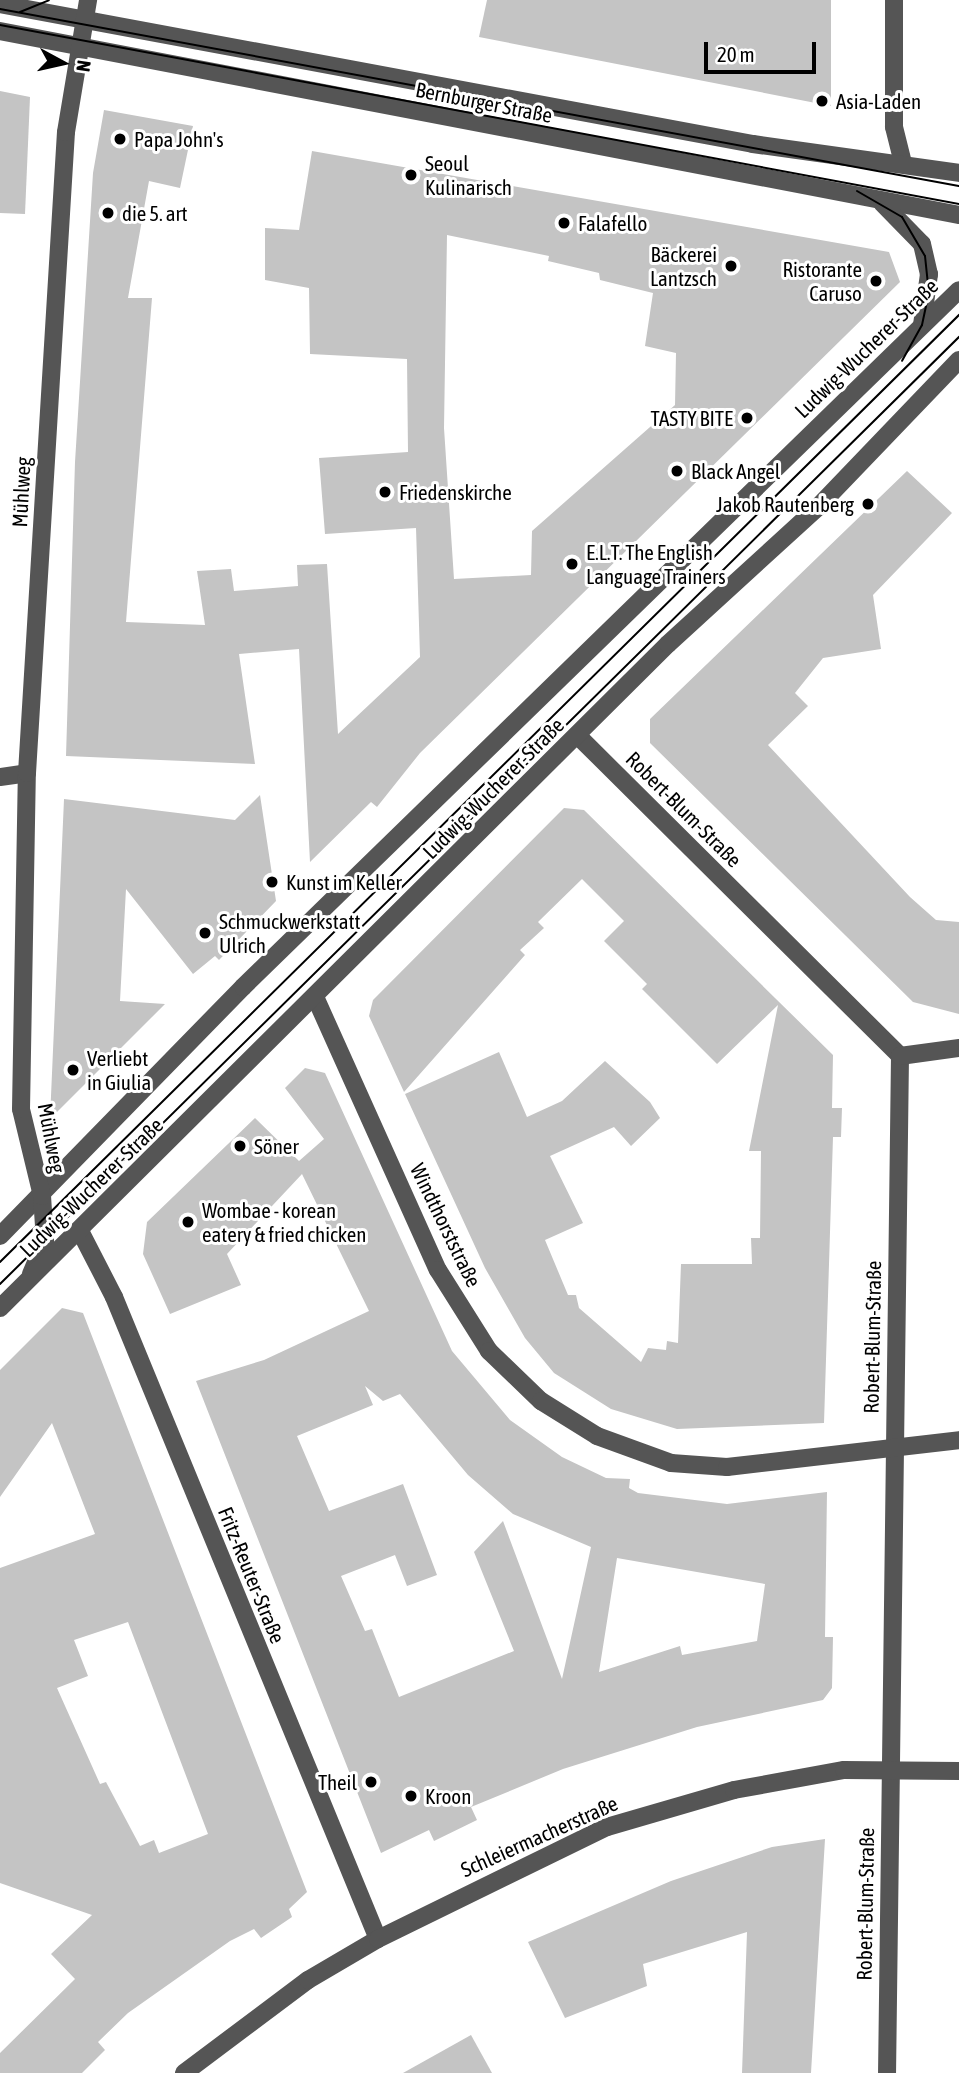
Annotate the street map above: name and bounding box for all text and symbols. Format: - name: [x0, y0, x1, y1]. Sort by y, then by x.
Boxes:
- north arrow: [28, 28, 98, 98]
- scale bar: [707, 28, 819, 72]
- text: 20 m: [717, 42, 755, 66]
- text: N: [72, 59, 95, 73]
- street label: Bernburger Straße: [414, 76, 554, 128]
- place label: Asia-Laden: [836, 88, 921, 114]
- marker: Asia-Laden: [814, 93, 830, 109]
- place label: Papa John's: [134, 126, 224, 152]
- marker: Papa John's: [112, 131, 128, 147]
- place label: Seoul Kulinarisch: [425, 150, 512, 200]
- marker: Seoul Kulinarisch: [403, 167, 419, 183]
- place label: die 5. art: [122, 200, 187, 226]
- marker: die 5. art: [100, 205, 116, 221]
- place label: Falafello: [578, 210, 647, 236]
- marker: Falafello: [556, 215, 572, 231]
- place label: Bäckerei Lantzsch: [650, 241, 717, 291]
- place label: Ristorante Caruso: [782, 256, 862, 306]
- marker: Bäckerei Lantzsch: [723, 258, 739, 274]
- street label: Ludwig-Wucherer-Straße: [789, 273, 943, 423]
- marker: Ristorante Caruso: [868, 273, 884, 289]
- place label: TASTY BITE: [651, 405, 733, 431]
- marker: TASTY BITE: [739, 410, 755, 426]
- street label: Mühlweg: [7, 456, 35, 528]
- place label: Black Angel: [691, 458, 780, 484]
- marker: Black Angel: [669, 463, 685, 479]
- place label: Friedenskirche: [399, 479, 512, 505]
- marker: Friedenskirche: [377, 484, 393, 500]
- place label: Jakob Rautenberg: [716, 491, 854, 517]
- marker: Jakob Rautenberg: [860, 496, 876, 512]
- place label: E.L.T. The English Language Trainers: [586, 539, 726, 589]
- marker: E.L.T. The English Language Trainers: [564, 556, 580, 572]
- street label: Ludwig-Wucherer-Straße: [417, 712, 569, 864]
- street label: Robert-Blum-Straße: [621, 746, 747, 872]
- place label: Kunst im Keller: [286, 869, 402, 895]
- marker: Kunst im Keller: [264, 874, 280, 890]
- place label: Schmuckwerkstatt Ulrich: [219, 908, 361, 958]
- marker: Schmuckwerkstatt Ulrich: [197, 925, 213, 941]
- place label: Verliebt in Giulia: [87, 1045, 151, 1095]
- marker: Verliebt in Giulia: [65, 1062, 81, 1078]
- street label: Mühlweg: [33, 1101, 71, 1175]
- street label: Ludwig-Wucherer-Straße: [14, 1112, 168, 1262]
- place label: Söner: [254, 1133, 299, 1159]
- marker: Söner: [232, 1138, 248, 1154]
- street label: Windthorststraße: [405, 1159, 487, 1291]
- place label: Wombae - korean eatery & fried chicken: [202, 1197, 366, 1247]
- marker: Wombae - korean eatery & fried chicken: [180, 1214, 196, 1230]
- street label: Robert-Blum-Straße: [858, 1260, 886, 1414]
- street label: Fritz-Reuter-Straße: [213, 1503, 291, 1647]
- place label: Theil: [318, 1769, 357, 1795]
- marker: Theil: [363, 1774, 379, 1790]
- place label: Kroon: [425, 1783, 471, 1809]
- marker: Kroon: [403, 1788, 419, 1804]
- street label: Schleiermacherstraße: [457, 1790, 621, 1882]
- street label: Robert-Blum-Straße: [851, 1827, 879, 1981]

